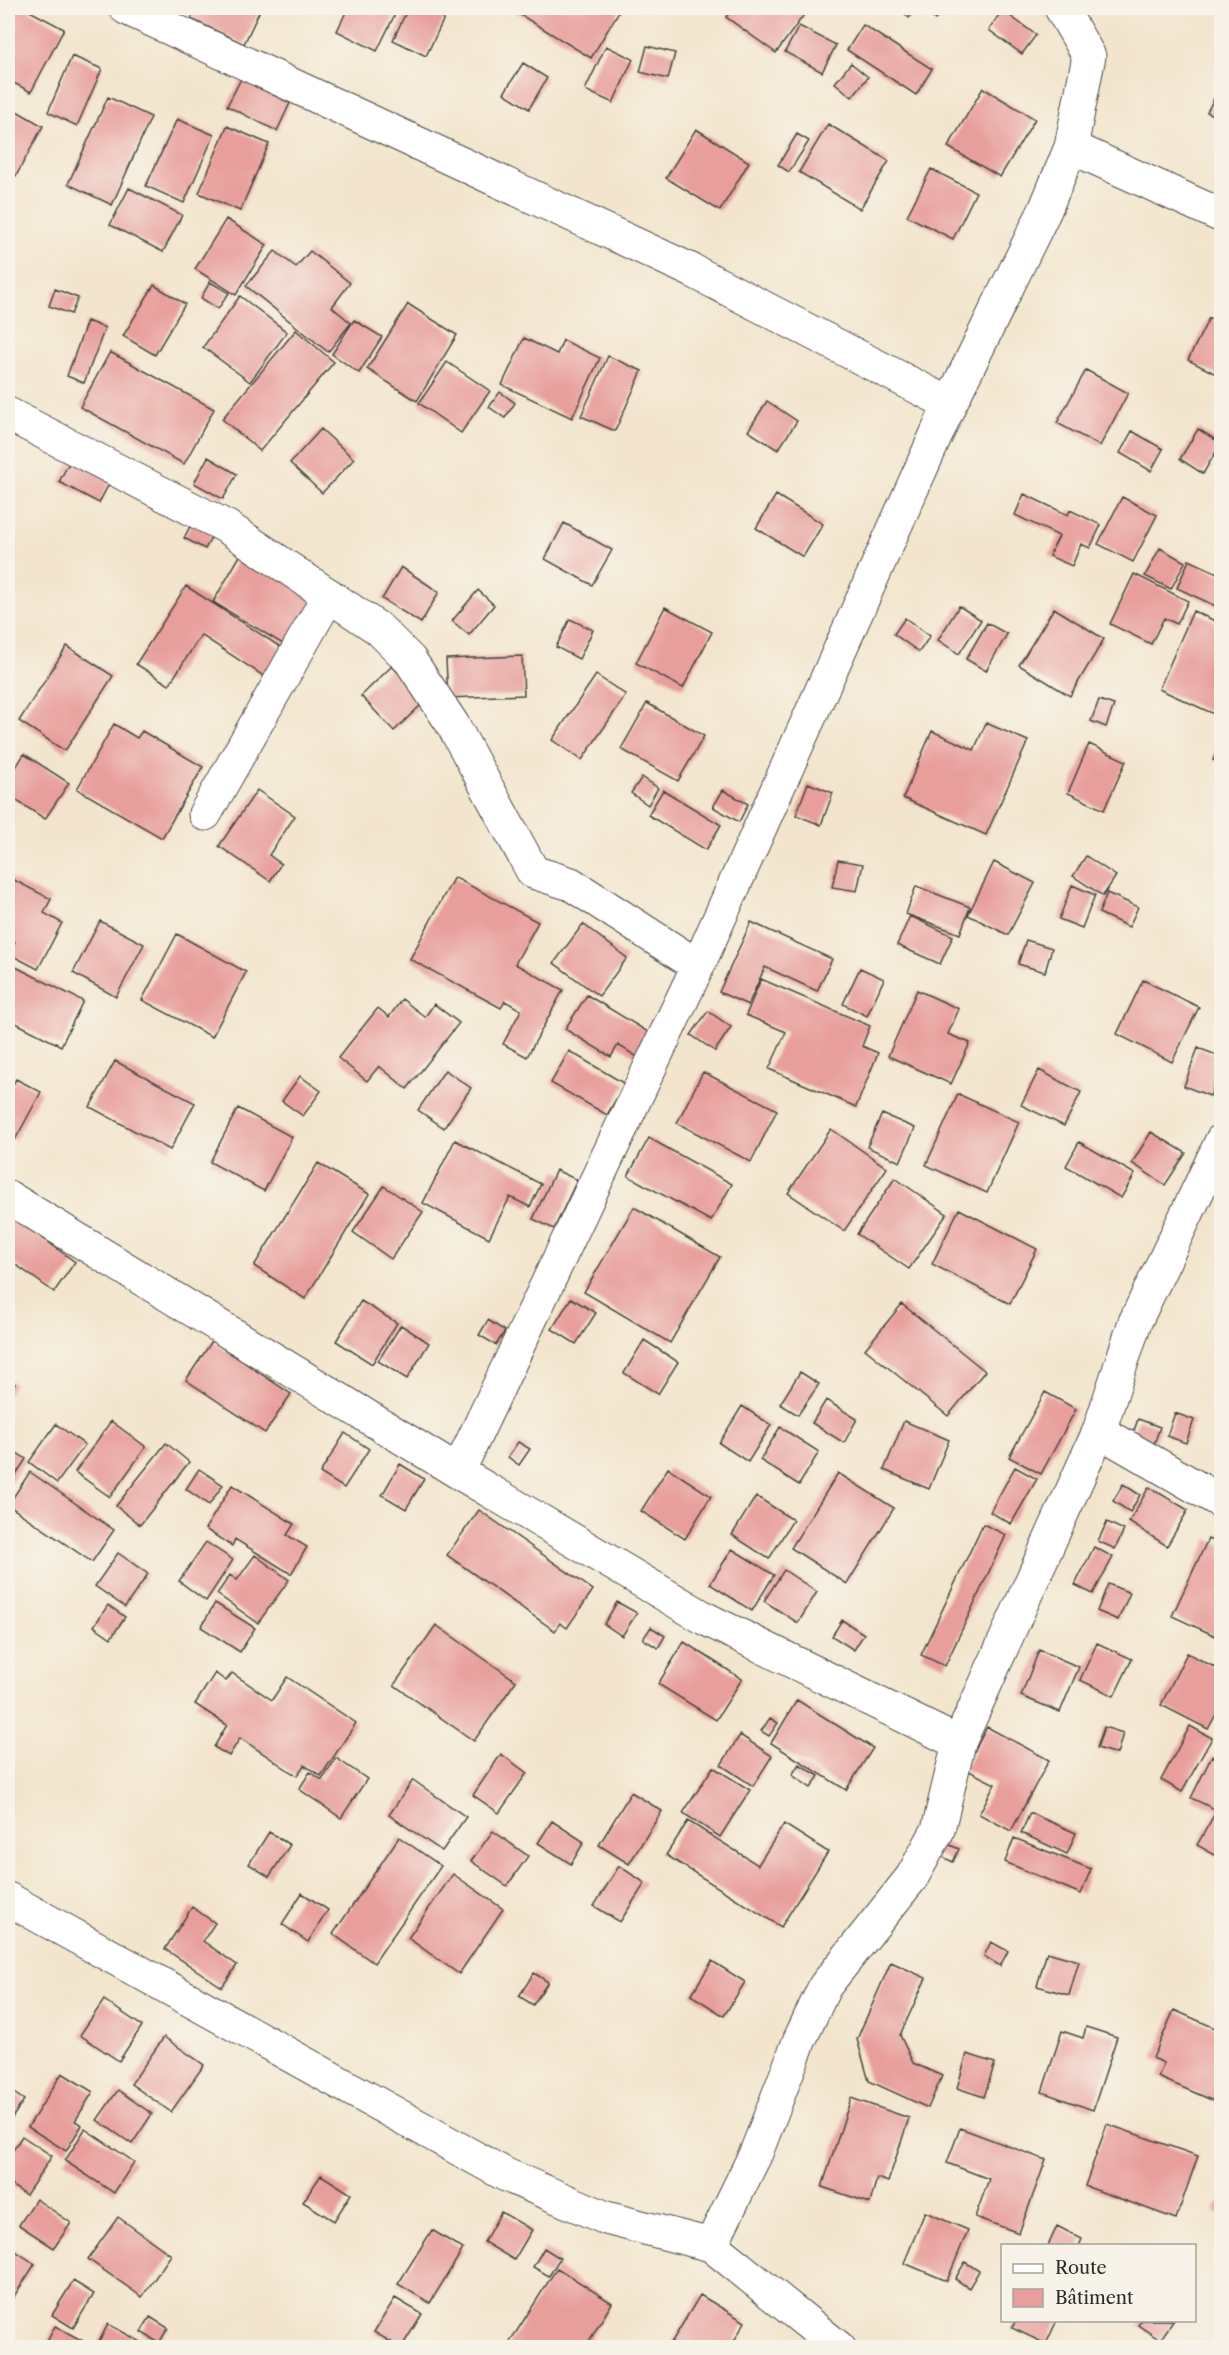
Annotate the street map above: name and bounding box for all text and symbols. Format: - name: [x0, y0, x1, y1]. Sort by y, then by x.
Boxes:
- legend: [1001, 2244, 1196, 2322]
- text: Route: [1055, 2257, 1107, 2279]
- text: Bâtiment: [1055, 2287, 1134, 2309]

